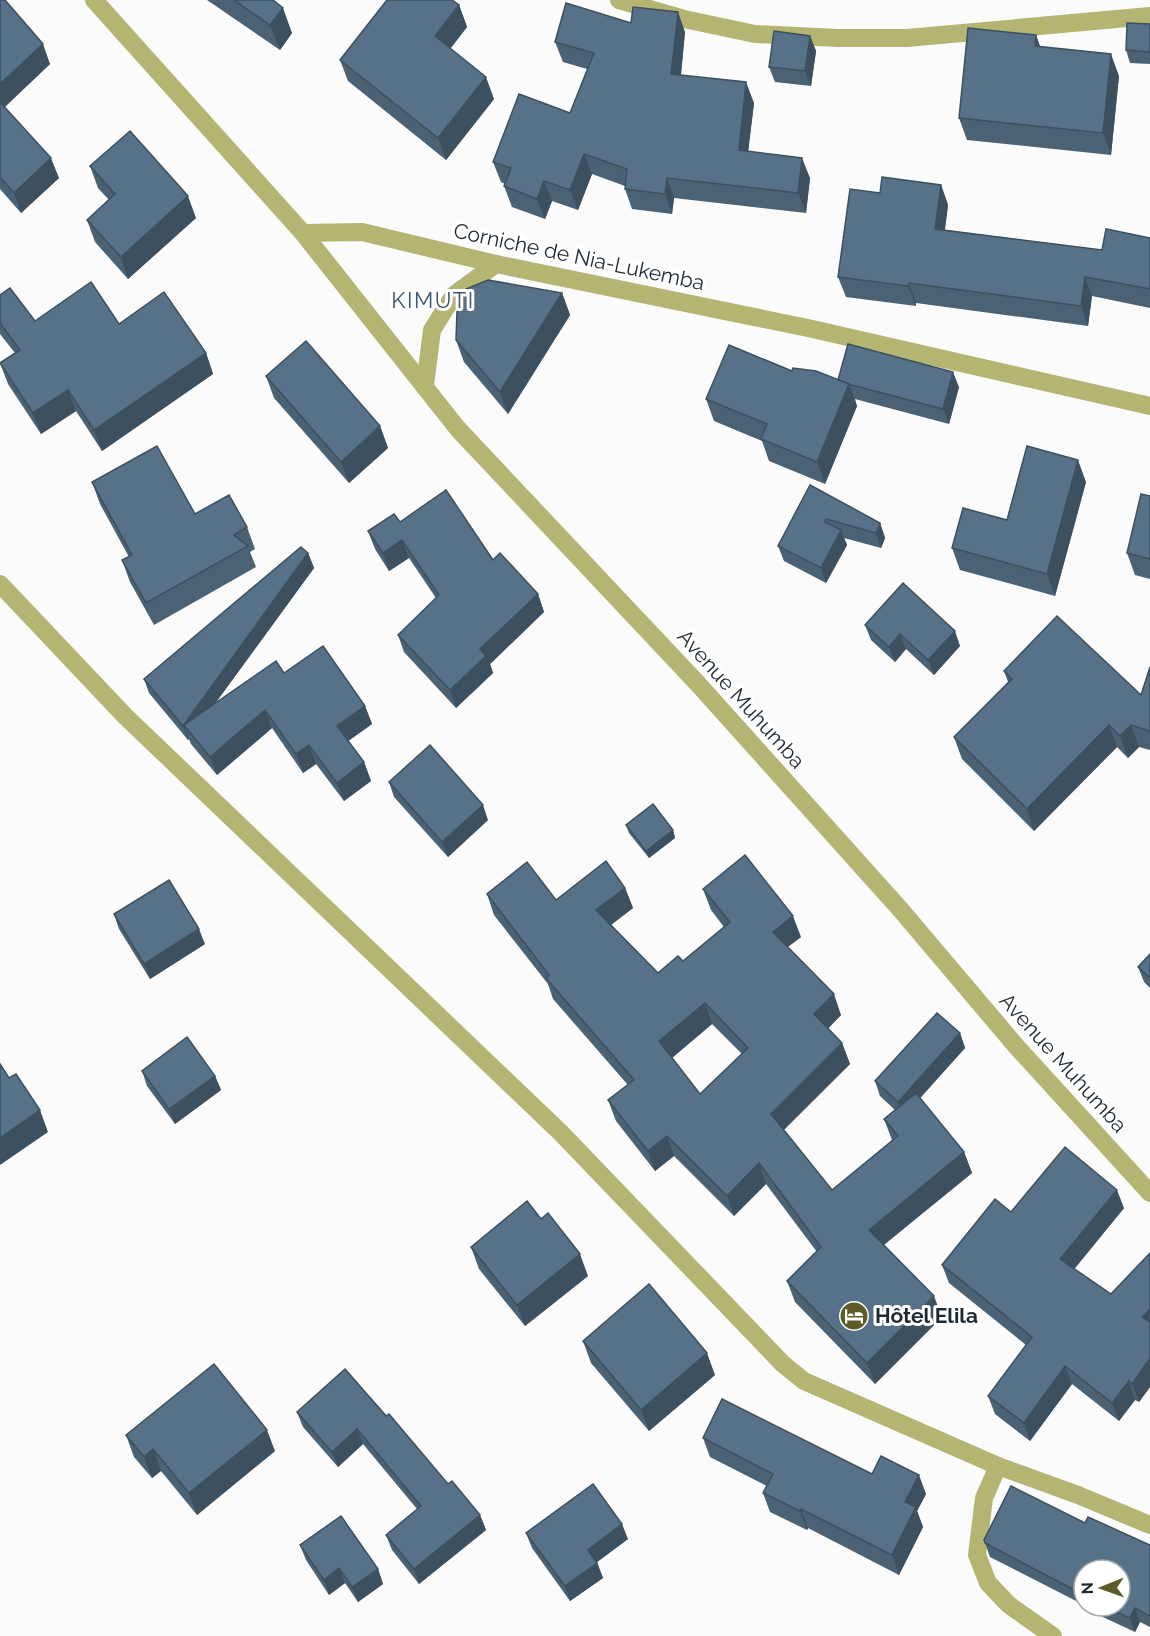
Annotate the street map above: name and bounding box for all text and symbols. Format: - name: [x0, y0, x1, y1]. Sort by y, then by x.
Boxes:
- street label: Corniche de Nia-Lukemba: [451, 218, 707, 295]
- district label: KIMUTI: [391, 287, 475, 313]
- street label: Avenue Muhumba: [672, 624, 810, 773]
- street label: Avenue Muhumba: [994, 988, 1132, 1137]
- hotel icon: Hôtel Elila: [838, 1300, 870, 1332]
- place label: Hôtel Elila: [875, 1303, 978, 1328]
- north arrow: [1072, 1558, 1132, 1618]
- text: N: [1078, 1582, 1097, 1595]

